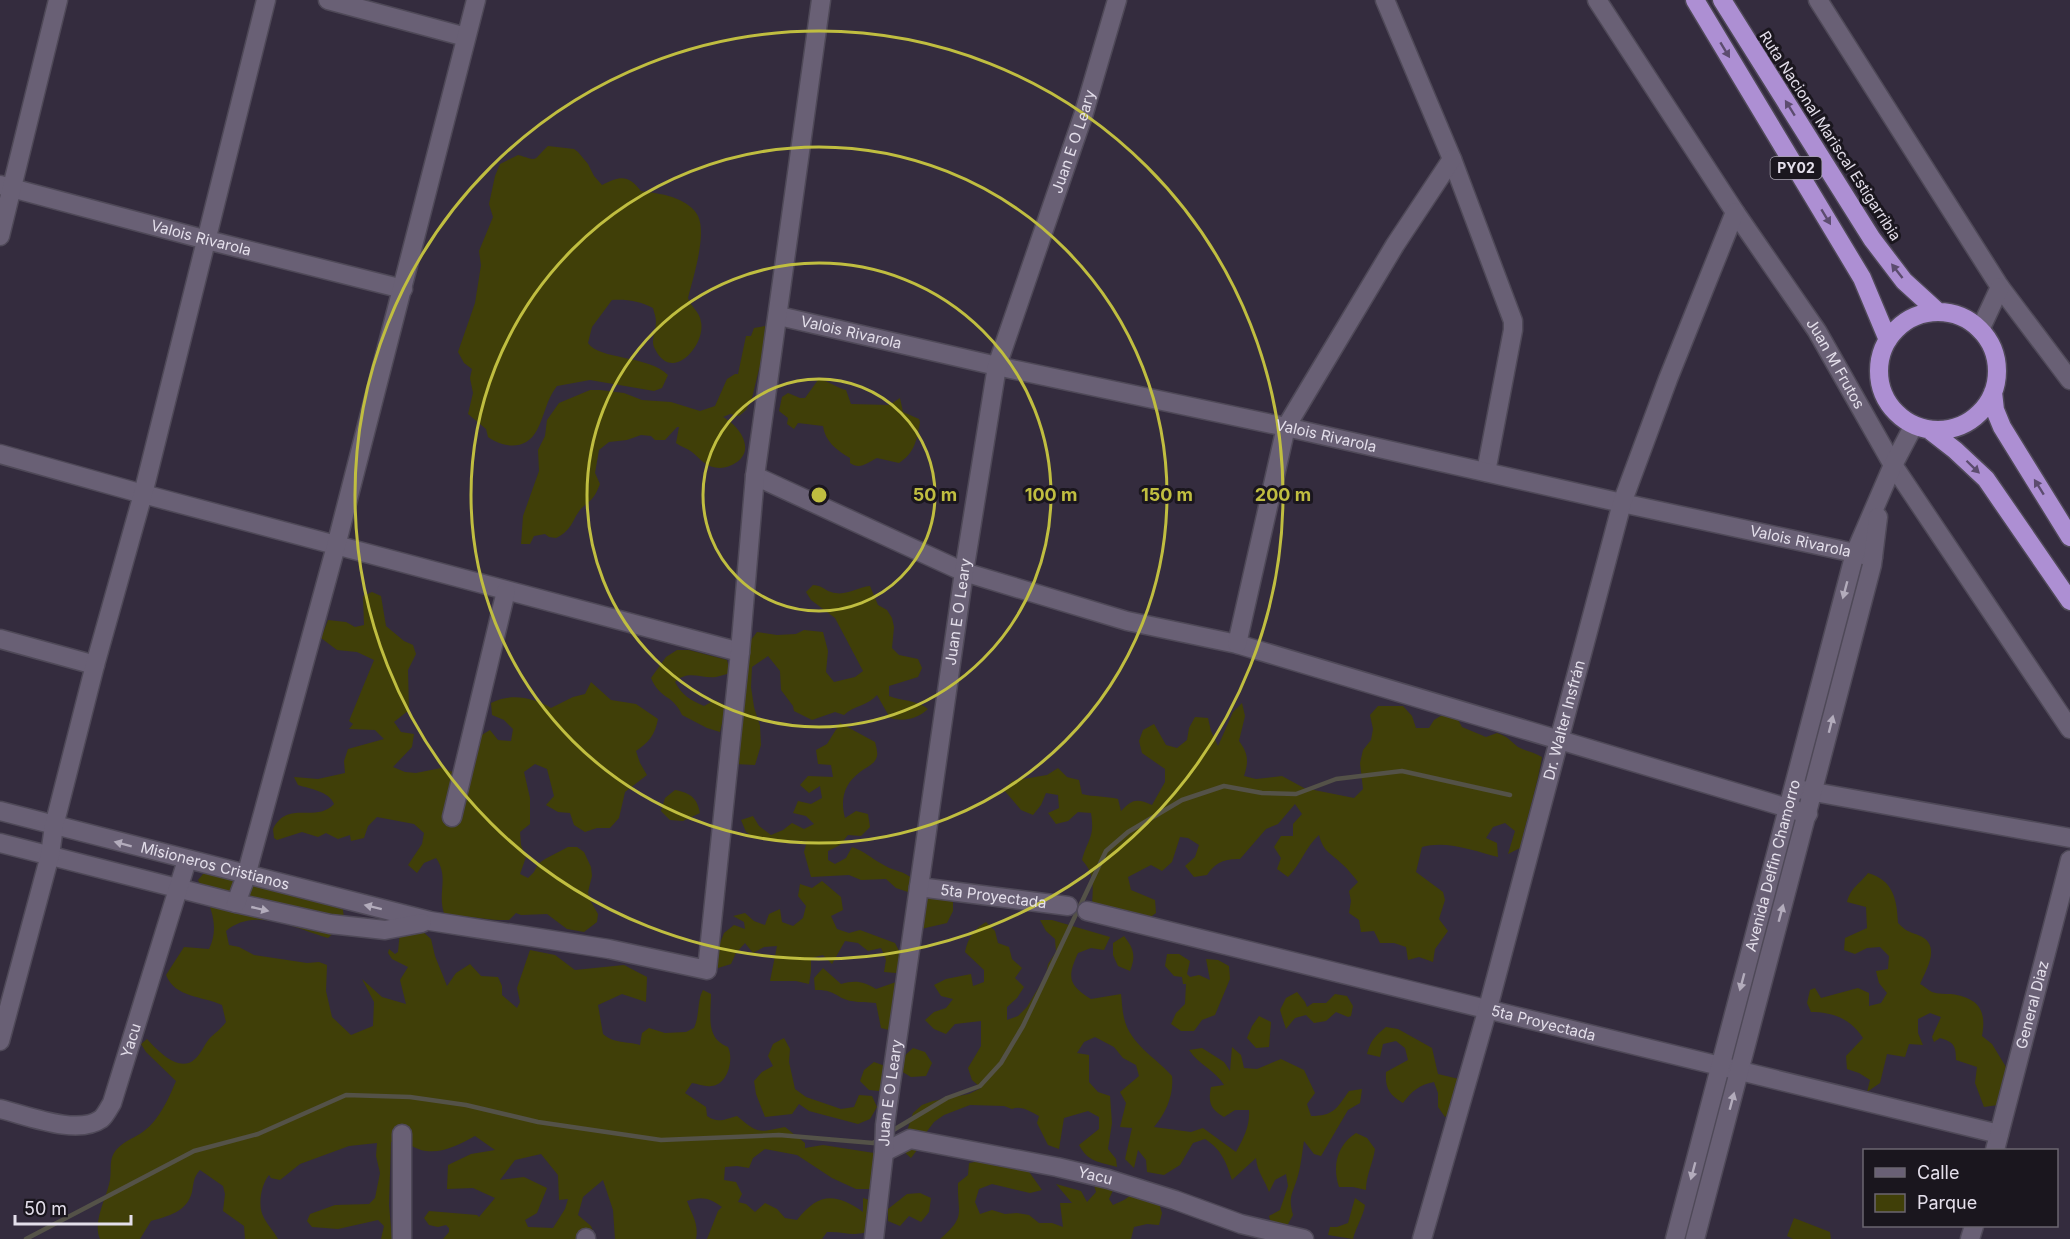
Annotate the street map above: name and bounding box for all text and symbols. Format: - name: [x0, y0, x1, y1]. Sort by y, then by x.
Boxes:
- street label: Ruta Nacional Mariscal Estigarribia: [1755, 27, 1905, 244]
- one-way arrow: [1720, 42, 1731, 58]
- street label: Juan E O Leary: [1047, 87, 1099, 196]
- one-way arrow: [1784, 100, 1795, 116]
- road number: PY02: [1770, 157, 1822, 179]
- one-way arrow: [1820, 209, 1831, 225]
- street label: Valois Rivarola: [149, 216, 253, 260]
- one-way arrow: [1891, 264, 1903, 279]
- street label: Valois Rivarola: [799, 311, 904, 353]
- street label: Juan M Frutos: [1802, 314, 1869, 412]
- street label: Valois Rivarola: [1274, 415, 1378, 456]
- one-way arrow: [1965, 459, 1979, 473]
- one-way arrow: [2034, 479, 2045, 495]
- text: 50 m: [913, 484, 957, 505]
- text: 100 m: [1025, 484, 1077, 505]
- text: 150 m: [1141, 484, 1193, 505]
- text: 200 m: [1255, 484, 1311, 505]
- centre of rings: [809, 485, 829, 505]
- street label: Valois Rivarola: [1748, 521, 1853, 561]
- street label: Juan E O Leary: [941, 556, 975, 667]
- one-way arrow: [1840, 581, 1850, 600]
- street label: Dr. Walter Insfrán: [1539, 658, 1589, 782]
- one-way arrow: [1826, 715, 1836, 733]
- street label: Avenida Delfin Chamorro: [1741, 778, 1804, 953]
- street label: Misioneros Cristianos: [139, 837, 292, 894]
- one-way arrow: [114, 838, 132, 848]
- street label: 5ta Proyectada: [939, 880, 1048, 912]
- one-way arrow: [364, 902, 382, 912]
- one-way arrow: [251, 904, 270, 914]
- one-way arrow: [1777, 904, 1787, 922]
- street label: General Diaz: [2012, 958, 2053, 1051]
- one-way arrow: [1737, 973, 1746, 991]
- street label: 5ta Proyectada: [1489, 1001, 1598, 1045]
- street label: Yacu: [117, 1021, 145, 1060]
- street label: Juan E O Leary: [874, 1037, 906, 1147]
- one-way arrow: [1727, 1092, 1737, 1110]
- legend: [1863, 1149, 2058, 1227]
- street label: Yacu: [1076, 1162, 1115, 1189]
- one-way arrow: [1687, 1162, 1697, 1180]
- text: Calle: [1917, 1162, 1959, 1183]
- scale bar: [15, 1188, 130, 1226]
- text: Parque: [1917, 1192, 1977, 1213]
- text: 50 m: [24, 1198, 67, 1219]

